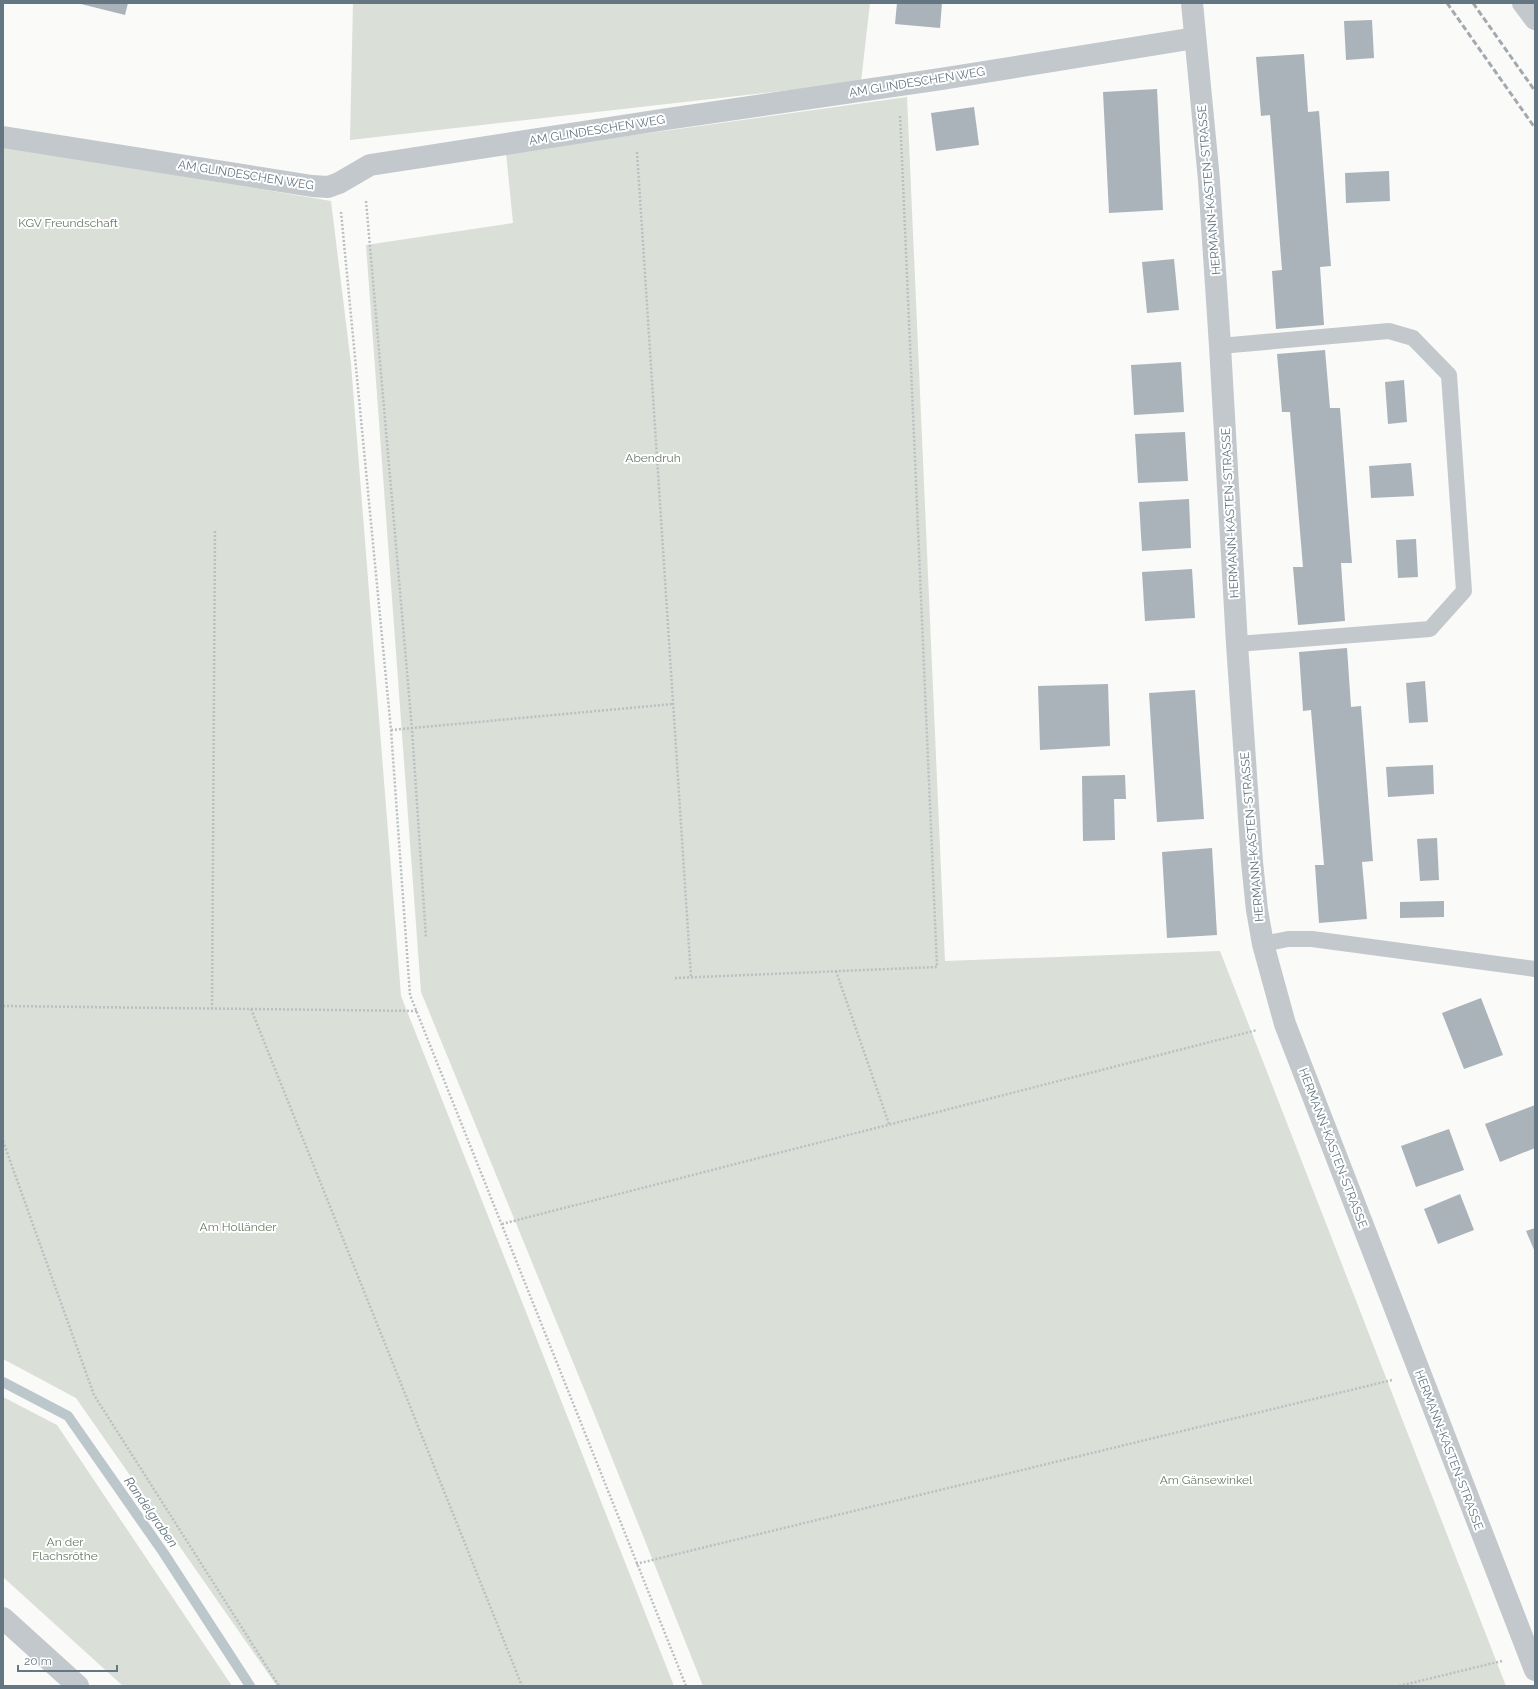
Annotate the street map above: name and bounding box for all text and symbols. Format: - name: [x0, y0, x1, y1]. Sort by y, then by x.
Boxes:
- street label: AM GLINDESCHEN WEG: [848, 64, 986, 100]
- street label: HERMANN-KASTEN-STRASSE: [1195, 105, 1223, 275]
- street label: AM GLINDESCHEN WEG: [528, 112, 666, 148]
- street label: AM GLINDESCHEN WEG: [177, 157, 315, 193]
- park label: KGV Freundschaft: [18, 216, 118, 230]
- street label: HERMANN-KASTEN-STRASSE: [1219, 428, 1241, 598]
- park label: Abendruh: [625, 451, 681, 465]
- street label: HERMANN-KASTEN-STRASSE: [1238, 752, 1266, 922]
- street label: HERMANN-KASTEN-STRASSE: [1296, 1066, 1370, 1230]
- park label: Am Holländer: [200, 1220, 277, 1234]
- street label: HERMANN-KASTEN-STRASSE: [1412, 1368, 1486, 1532]
- park label: Am Gänsewinkel: [1160, 1473, 1253, 1487]
- water label: Randelgraben: [121, 1474, 181, 1550]
- park label: An der Flachsröthe: [32, 1535, 98, 1563]
- scale bar: [18, 1647, 117, 1673]
- text: 20 m: [24, 1654, 52, 1668]

